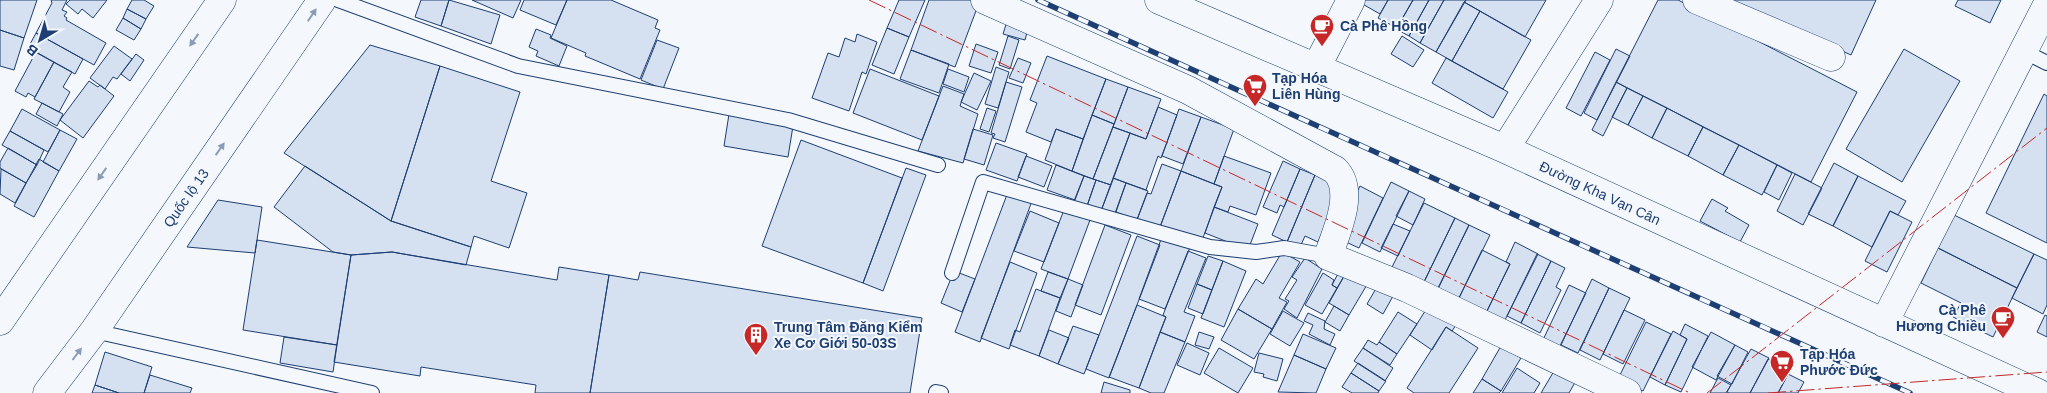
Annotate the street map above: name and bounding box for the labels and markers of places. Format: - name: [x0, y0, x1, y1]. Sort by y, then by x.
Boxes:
- cafe icon: Cà Phê Hồng: [1309, 13, 1335, 47]
- place label: Cà Phê Hồng: [1340, 18, 1427, 34]
- place label: Tạp Hóa Liên Hùng: [1272, 70, 1340, 102]
- supermarket icon: Tạp Hóa Liên Hùng: [1242, 73, 1268, 107]
- place label: Cà Phê Hương Chiều: [1896, 302, 1986, 334]
- cafe icon: Cà Phê Hương Chiều: [1990, 305, 2016, 339]
- place label: Trung Tâm Đăng Kiểm Xe Cơ Giới 50-03S: [774, 319, 923, 351]
- building icon: Trung Tâm Đăng Kiểm Xe Cơ Giới 50-03S: [743, 322, 769, 356]
- place label: Tạp Hóa Phước Đức: [1800, 346, 1878, 378]
- supermarket icon: Tạp Hóa Phước Đức: [1769, 349, 1795, 383]

